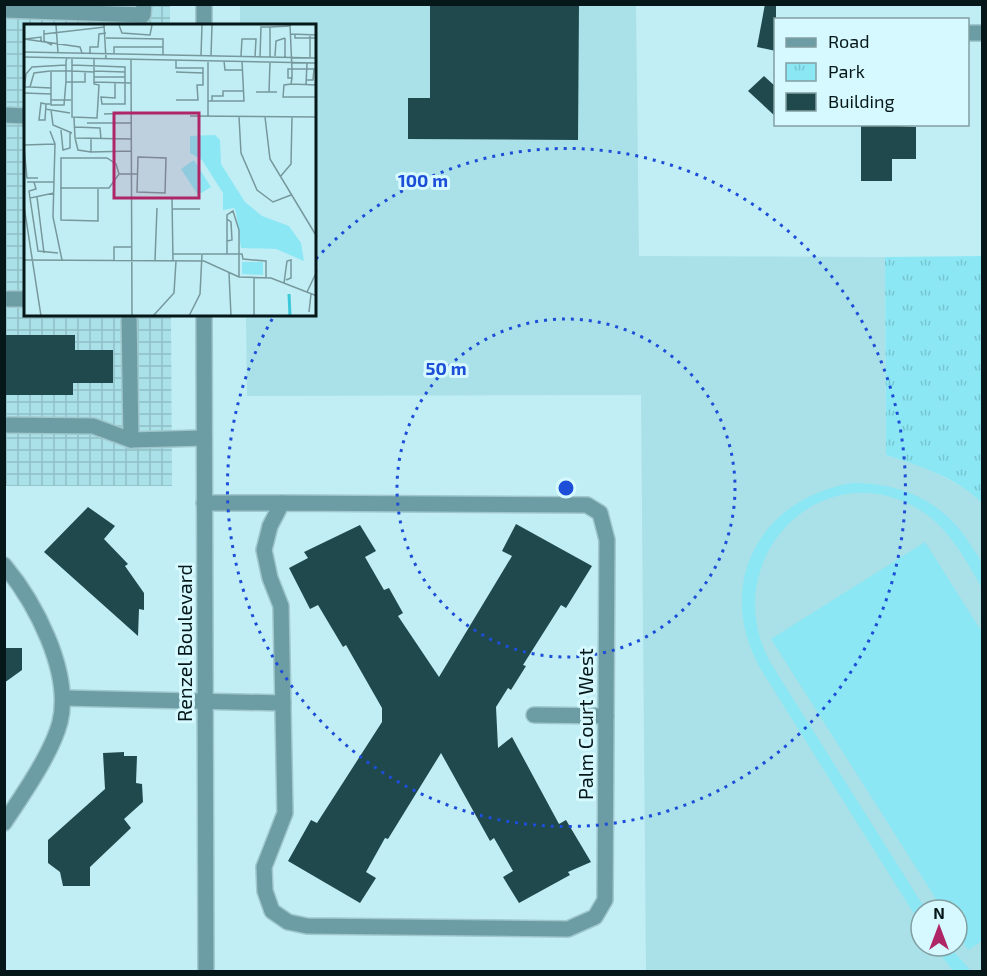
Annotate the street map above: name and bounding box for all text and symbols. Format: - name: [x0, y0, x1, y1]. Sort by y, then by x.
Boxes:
- legend: [774, 18, 969, 126]
- inset map: [24, 24, 316, 316]
- text: Road: [828, 30, 869, 52]
- text: Park: [828, 60, 865, 82]
- text: Building: [828, 90, 895, 112]
- text: 100 m: [398, 169, 448, 191]
- text: 50 m: [425, 357, 467, 379]
- centre of rings: [556, 478, 576, 498]
- street label: Renzel Boulevard: [172, 564, 196, 722]
- street label: Palm Court West: [573, 648, 597, 800]
- north arrow: [909, 898, 969, 958]
- text: N: [933, 903, 945, 922]

